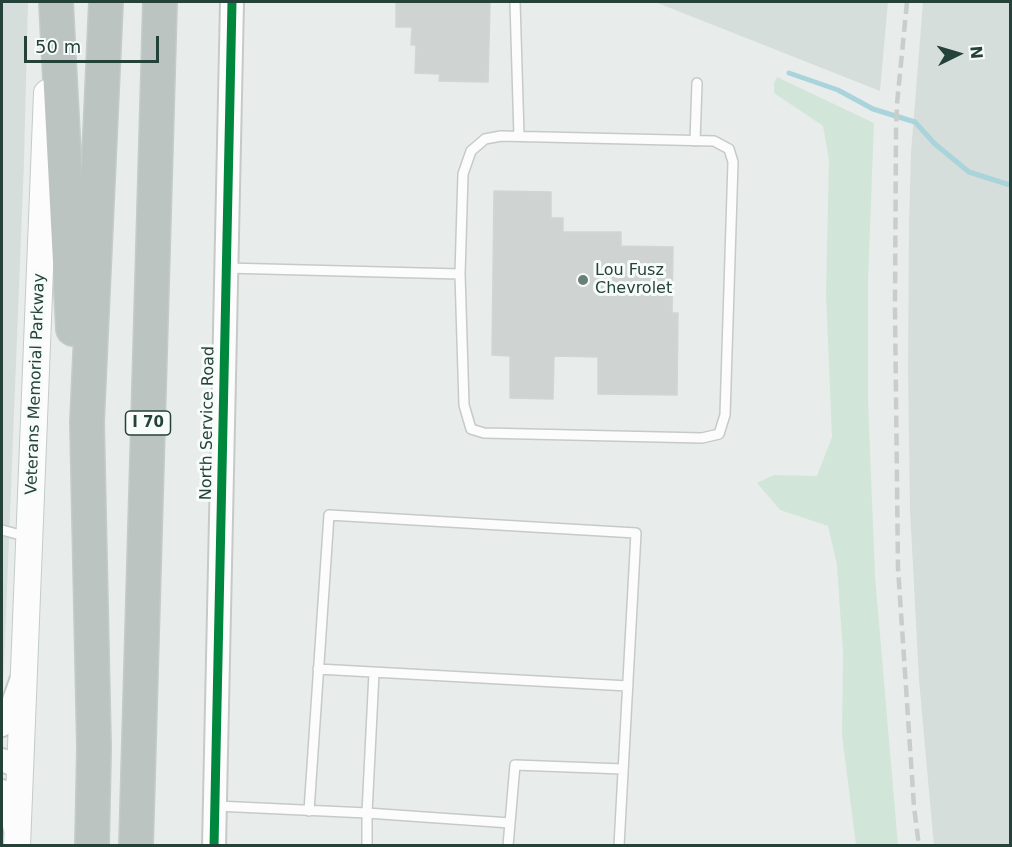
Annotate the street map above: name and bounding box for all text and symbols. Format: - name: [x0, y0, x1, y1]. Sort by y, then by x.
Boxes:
- scale bar: [27, 24, 162, 62]
- north arrow: [928, 24, 988, 84]
- text: 50 m: [35, 36, 81, 57]
- text: N: [966, 45, 986, 60]
- place label: Lou Fusz Chevrolet: [595, 261, 672, 299]
- street label: Veterans Memorial Parkway: [23, 273, 49, 495]
- marker: Lou Fusz Chevrolet: [576, 273, 590, 287]
- street label: North Service Road: [197, 346, 219, 500]
- road number: I 70: [126, 411, 170, 435]

